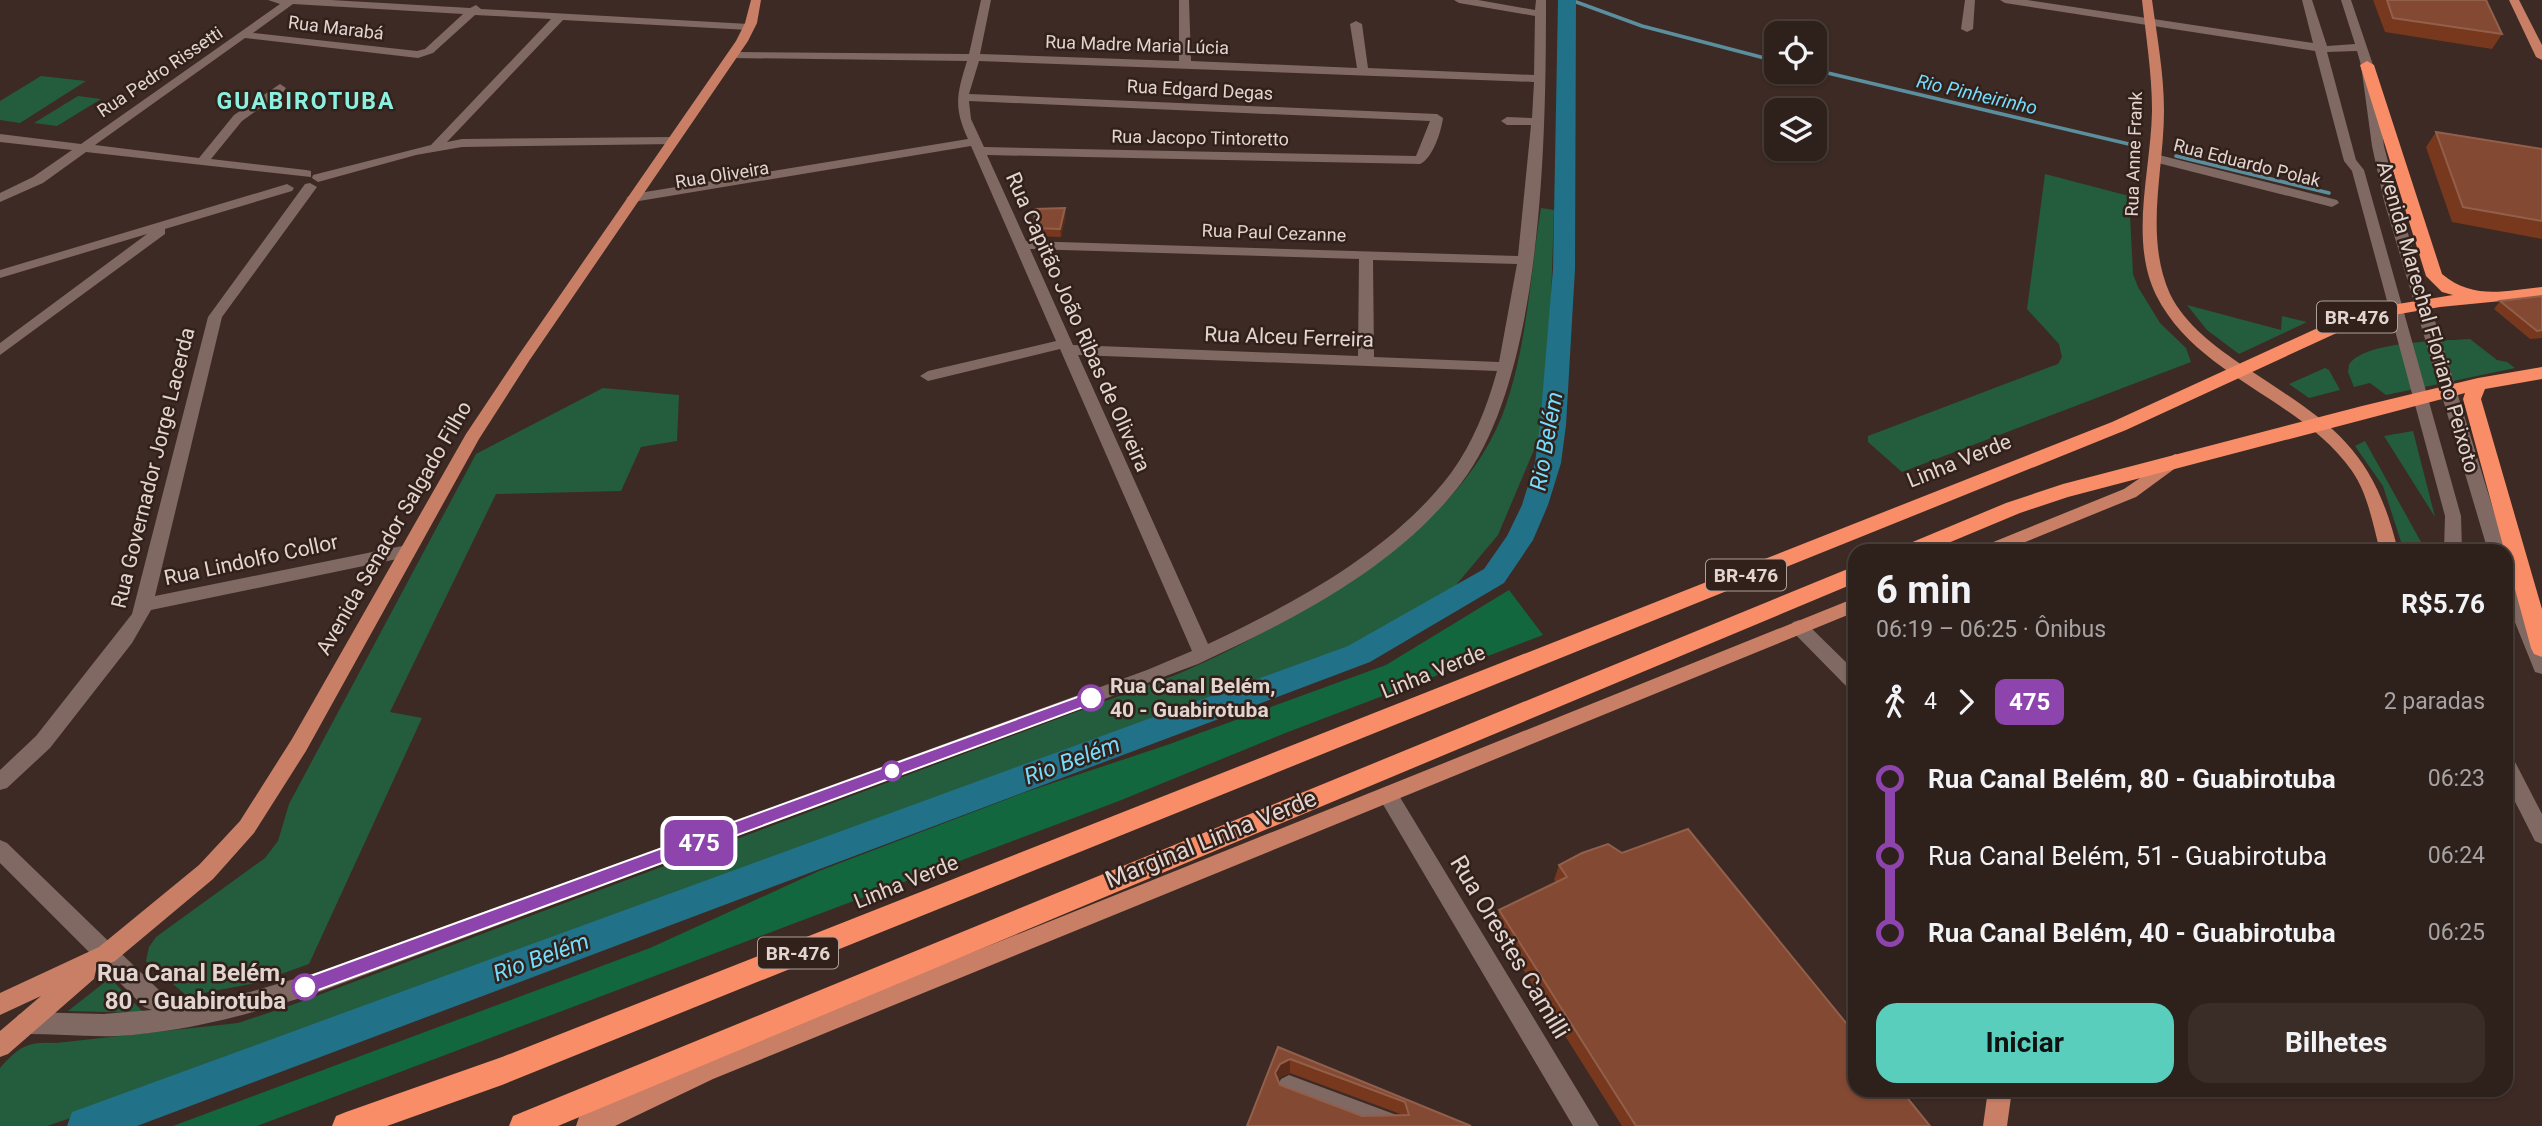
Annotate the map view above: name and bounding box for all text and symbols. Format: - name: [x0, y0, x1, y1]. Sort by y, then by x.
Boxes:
- street label: Rua Marabá: [287, 11, 385, 44]
- map controls: [1764, 21, 1827, 161]
- button: locate: [1764, 21, 1827, 84]
- street label: Rua Pedro Rissetti: [93, 22, 226, 121]
- street label: Rua Madre Maria Lúcia: [1045, 31, 1229, 58]
- water label: Rio Pinheirinho: [1914, 69, 2040, 120]
- street label: Rua Edgard Degas: [1126, 75, 1274, 104]
- district label: GUABIROTUBA: [217, 88, 395, 115]
- street label: Rua Anne Frank: [2121, 90, 2146, 217]
- button: layers: [1764, 98, 1827, 161]
- street label: Rua Jacopo Tintoretto: [1111, 125, 1289, 150]
- street label: Rua Eduardo Polak: [2171, 134, 2324, 191]
- street label: Rua Oliveira: [674, 157, 770, 192]
- street label: Avenida Marechal Floriano Peixoto: [2372, 158, 2484, 476]
- street label: Rua Capitão João Ribas de Oliveira: [1001, 169, 1155, 475]
- street label: Rua Paul Cezanne: [1201, 219, 1347, 246]
- road number: BR-476: [2317, 302, 2397, 332]
- street label: Rua Alceu Ferreira: [1204, 322, 1374, 352]
- street label: Rua Governador Jorge Lacerda: [106, 325, 200, 611]
- water label: Rio Belém: [1525, 389, 1568, 493]
- street label: Avenida Senador Salgado Filho: [311, 397, 477, 659]
- street label: Linha Verde: [1903, 429, 2015, 493]
- street label: Rua Lindolfo Collor: [162, 530, 340, 590]
- road number: BR-476: [1706, 560, 1786, 590]
- text: 6 min: [1876, 568, 1972, 612]
- text: R$5.76: [2401, 589, 2485, 619]
- text: 06:19 – 06:25 · Ônibus: [1876, 616, 2106, 643]
- street label: Linha Verde: [1377, 640, 1489, 704]
- place label: Rua Canal Belém, 40 - Guabirotuba: [1110, 674, 1275, 722]
- icon: walk: [1876, 683, 1914, 721]
- icon: forward: [1947, 683, 1985, 721]
- marker: Rua Canal Belém, 40 - Guabirotuba: [1078, 685, 1104, 711]
- text: 4: [1924, 688, 1937, 715]
- text: 475: [2009, 688, 2050, 716]
- text: 2 paradas: [2384, 688, 2485, 715]
- water label: Rio Belém: [1021, 731, 1124, 790]
- unlabelled marker: [882, 761, 902, 781]
- text: Rua Canal Belém, 80 - Guabirotuba: [1928, 764, 2336, 794]
- text: 06:23: [2428, 765, 2485, 792]
- street label: Marginal Linha Verde: [1101, 784, 1321, 894]
- line badge: 475: [659, 820, 739, 866]
- text: 475: [678, 829, 720, 857]
- text: Rua Canal Belém, 51 - Guabirotuba: [1928, 841, 2327, 871]
- text: 06:24: [2428, 842, 2485, 869]
- street label: Linha Verde: [850, 850, 962, 914]
- street label: Rua Orestes Camilli: [1444, 850, 1576, 1044]
- text: Rua Canal Belém, 40 - Guabirotuba: [1928, 918, 2336, 948]
- text: 06:25: [2428, 919, 2485, 946]
- water label: Rio Belém: [490, 928, 593, 987]
- road number: BR-476: [758, 937, 838, 968]
- place label: Rua Canal Belém, 80 - Guabirotuba: [97, 959, 286, 1015]
- marker: Rua Canal Belém, 80 - Guabirotuba: [292, 974, 318, 1000]
- button: Iniciar: [1876, 1003, 2174, 1083]
- button: Bilhetes: [2188, 1003, 2485, 1083]

